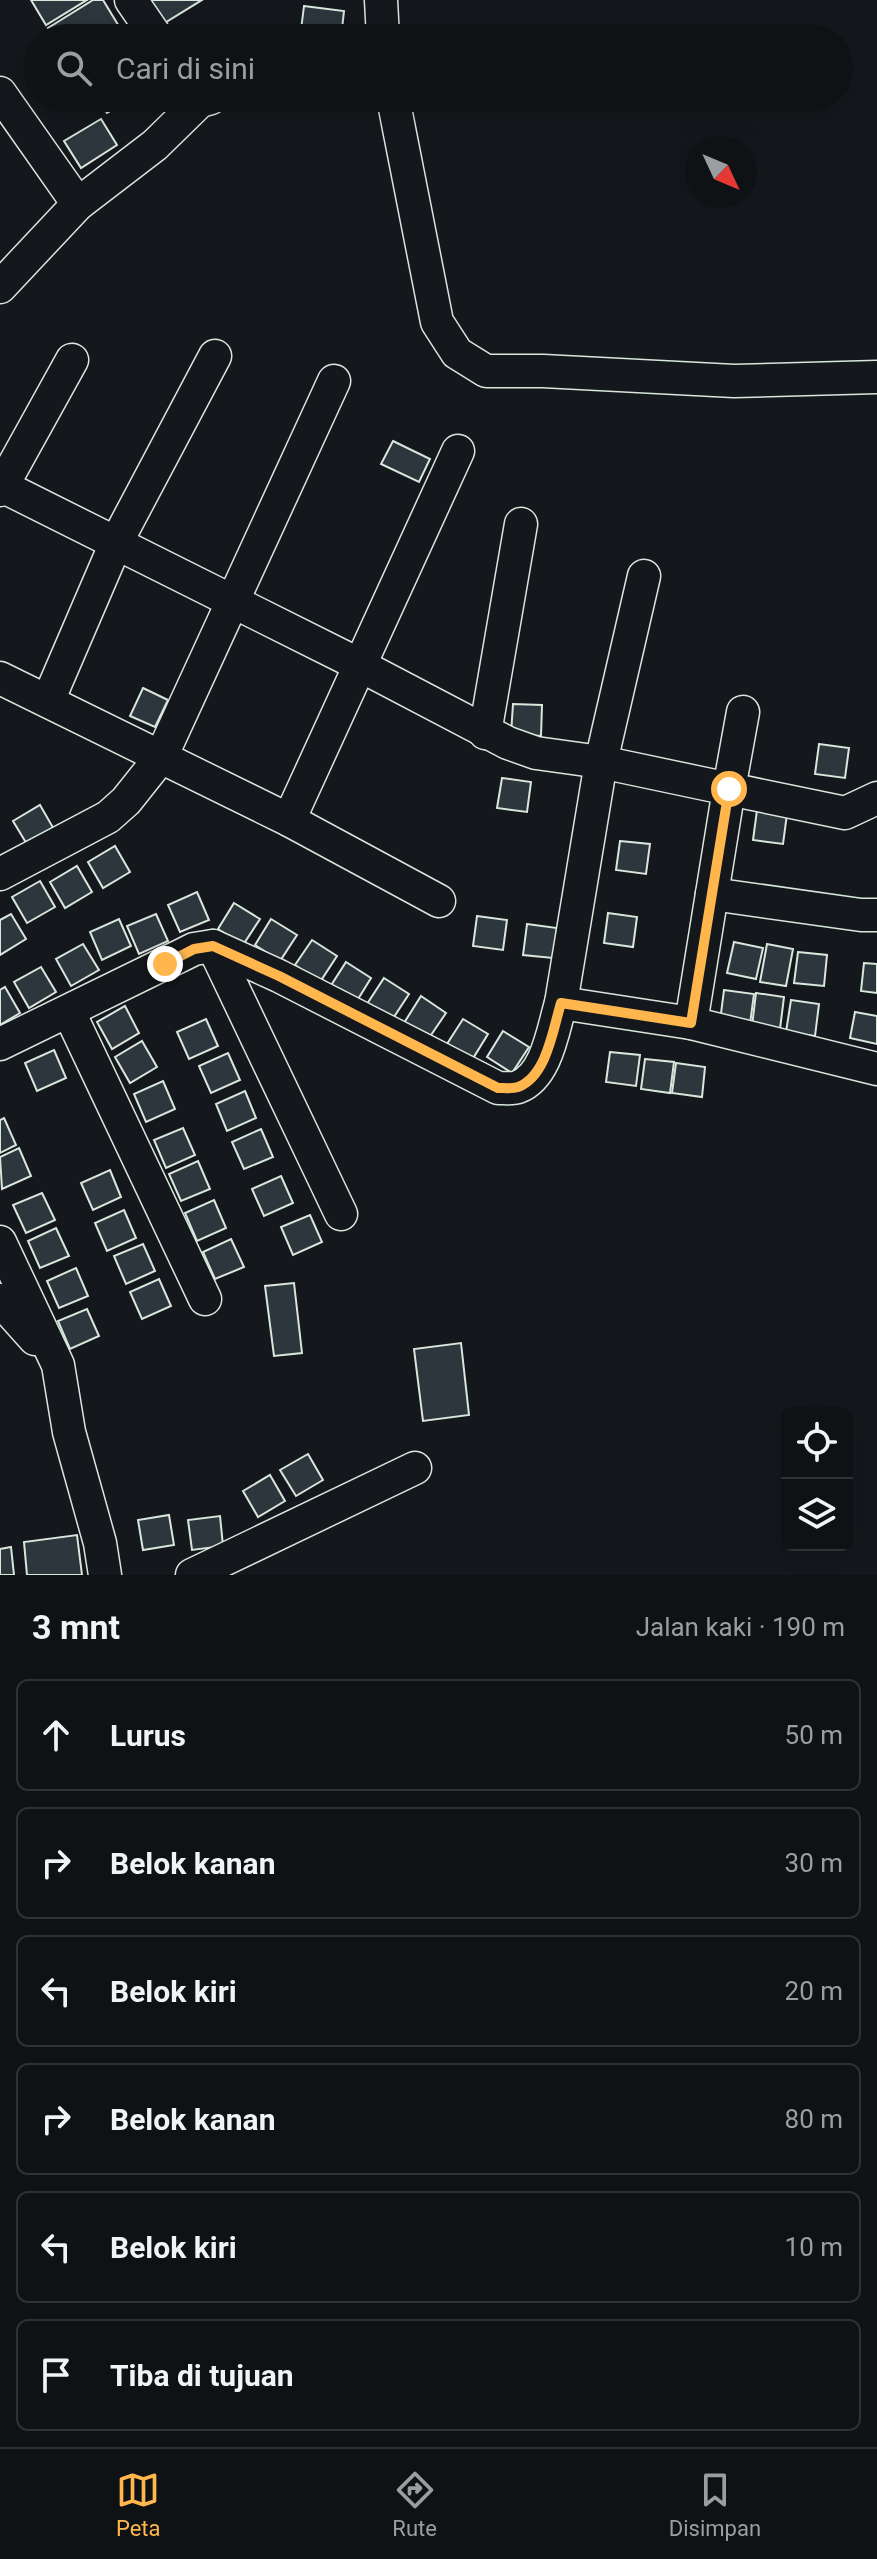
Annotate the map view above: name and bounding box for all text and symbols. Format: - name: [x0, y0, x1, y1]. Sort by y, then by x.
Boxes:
- search box: [24, 24, 853, 112]
- icon: search: [52, 46, 96, 90]
- text: Cari di sini: [116, 51, 255, 86]
- north arrow: [685, 136, 757, 208]
- route start: [711, 771, 747, 807]
- route end: [147, 946, 183, 982]
- map controls: [781, 1407, 853, 1551]
- button: locate: [781, 1407, 853, 1479]
- button: layers: [781, 1479, 853, 1551]
- text: 3 mnt: [32, 1607, 120, 1647]
- text: Jalan kaki · 190 m: [636, 1612, 845, 1642]
- icon: ahead: [34, 1713, 78, 1757]
- text: Lurus: [110, 1718, 186, 1753]
- text: 50 m: [785, 1720, 843, 1750]
- icon: right: [34, 1841, 78, 1885]
- text: Belok kanan: [110, 1846, 275, 1881]
- text: 30 m: [785, 1848, 843, 1878]
- icon: left: [34, 1969, 78, 2013]
- text: Belok kiri: [110, 1974, 237, 2009]
- text: 20 m: [785, 1976, 843, 2006]
- icon: right: [34, 2097, 78, 2141]
- text: Belok kanan: [110, 2102, 275, 2137]
- text: 80 m: [785, 2104, 843, 2134]
- icon: left: [34, 2225, 78, 2269]
- text: Belok kiri: [110, 2230, 237, 2265]
- text: 10 m: [785, 2232, 843, 2262]
- icon: arrive: [34, 2353, 78, 2397]
- text: Tiba di tujuan: [110, 2358, 294, 2393]
- tab: Peta: [116, 2468, 161, 2541]
- tab: Rute: [392, 2468, 437, 2541]
- tab: Disimpan: [669, 2468, 761, 2541]

